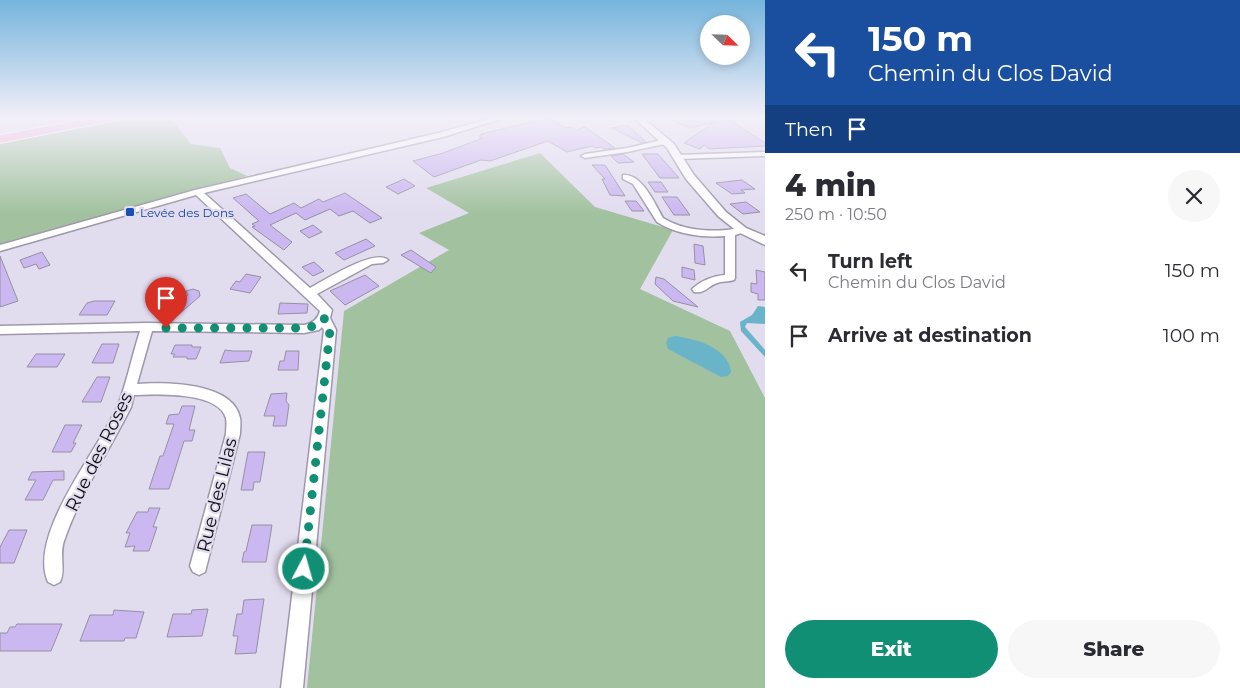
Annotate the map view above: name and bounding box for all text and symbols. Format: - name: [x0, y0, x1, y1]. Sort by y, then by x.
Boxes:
- north arrow: [700, 15, 750, 65]
- map controls: [700, 15, 750, 65]
- text: 150 m: [868, 17, 973, 60]
- icon: left: [785, 20, 850, 85]
- text: Chemin du Clos David: [868, 60, 1113, 87]
- icon: arrive: [843, 115, 871, 143]
- text: Then: [785, 118, 833, 141]
- text: 4 min: [785, 167, 876, 204]
- button: close: [1168, 170, 1220, 222]
- place label: Levée des Dons: [140, 205, 234, 220]
- text: 250 m · 10:50: [785, 205, 887, 224]
- marker: Levée des Dons: [124, 206, 136, 218]
- text: Turn left: [828, 250, 913, 273]
- icon: left: [785, 257, 813, 285]
- text: 150 m: [1165, 259, 1220, 282]
- text: Chemin du Clos David: [828, 273, 1006, 292]
- pin: [145, 277, 187, 328]
- icon: arrive: [152, 284, 180, 312]
- icon: arrive: [785, 322, 813, 350]
- text: Arrive at destination: [828, 324, 1032, 347]
- text: 100 m: [1163, 324, 1220, 347]
- street label: Rue des Roses: [61, 389, 137, 515]
- street label: Rue des Lilas: [192, 435, 242, 554]
- position arrow: [277, 542, 329, 594]
- button: Exit: [785, 620, 998, 678]
- button: Share: [1008, 620, 1220, 678]

